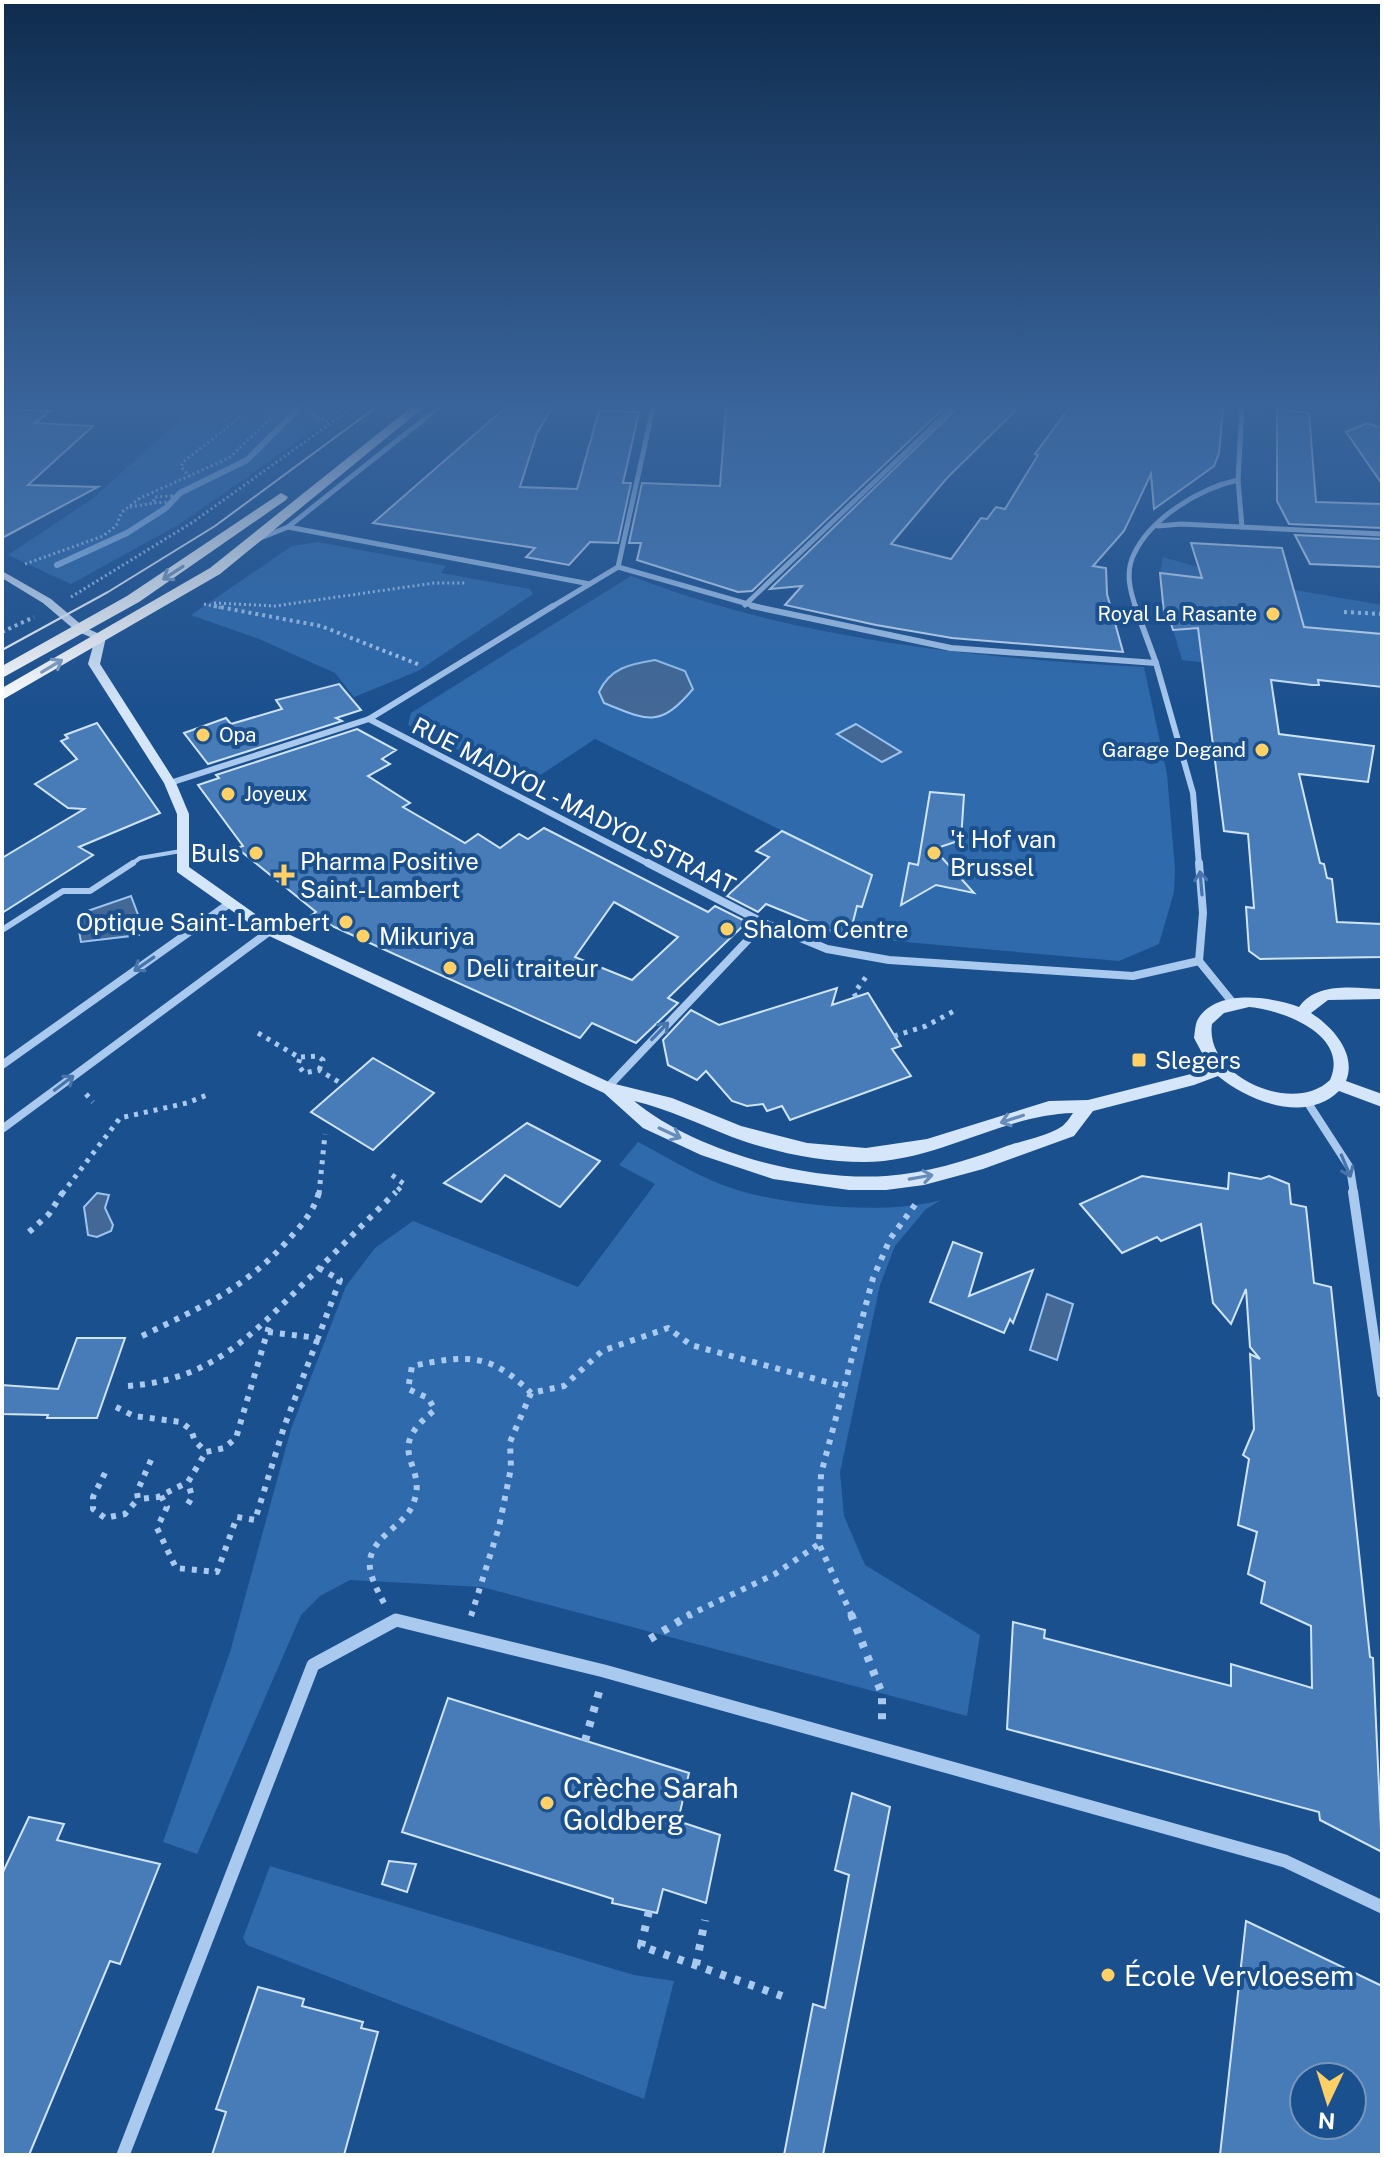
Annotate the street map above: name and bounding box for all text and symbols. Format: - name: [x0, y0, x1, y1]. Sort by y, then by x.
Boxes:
- one-way arrow: [162, 566, 185, 582]
- place label: Royal La Rasante: [1098, 602, 1257, 626]
- marker: Royal La Rasante: [1264, 605, 1282, 623]
- one-way arrow: [40, 658, 63, 674]
- street label: RUE MADYOL - MADYOLSTRAAT: [408, 711, 740, 899]
- place label: Opa: [219, 723, 256, 747]
- marker: Opa: [194, 726, 212, 744]
- place label: Garage Degand: [1102, 738, 1246, 762]
- marker: Garage Degand: [1253, 741, 1271, 759]
- place label: Joyeux: [244, 782, 308, 806]
- marker: Joyeux: [219, 785, 237, 803]
- place label: 't Hof van Brussel: [950, 825, 1056, 881]
- place label: Buls: [191, 839, 240, 867]
- marker: Buls: [247, 844, 265, 862]
- marker: 't Hof van Brussel: [925, 844, 943, 862]
- place label: Pharma Positive Saint-Lambert: [300, 847, 479, 903]
- marker: Pharma Positive Saint-Lambert: [275, 866, 293, 884]
- one-way arrow: [1193, 871, 1208, 897]
- place label: Optique Saint-Lambert: [76, 908, 330, 936]
- marker: Optique Saint-Lambert: [337, 913, 355, 931]
- place label: Shalom Centre: [743, 915, 909, 943]
- marker: Shalom Centre: [718, 920, 736, 938]
- place label: Mikuriya: [379, 922, 475, 950]
- marker: Mikuriya: [354, 927, 372, 945]
- place label: Deli traiteur: [466, 954, 599, 982]
- one-way arrow: [133, 956, 155, 972]
- marker: Deli traiteur: [441, 959, 459, 977]
- one-way arrow: [651, 1021, 670, 1041]
- place label: Slegers: [1155, 1046, 1241, 1074]
- marker: Slegers: [1130, 1051, 1148, 1069]
- one-way arrow: [53, 1074, 75, 1091]
- one-way arrow: [999, 1112, 1024, 1127]
- one-way arrow: [657, 1126, 681, 1141]
- one-way arrow: [1340, 1154, 1354, 1178]
- one-way arrow: [908, 1169, 933, 1184]
- place label: Crèche Sarah Goldberg: [563, 1771, 739, 1836]
- marker: Crèche Sarah Goldberg: [538, 1794, 556, 1812]
- place label: École Vervloesem: [1124, 1959, 1354, 1992]
- marker: École Vervloesem: [1099, 1966, 1117, 1984]
- north arrow: [1288, 2061, 1368, 2141]
- text: N: [1317, 2107, 1336, 2135]

